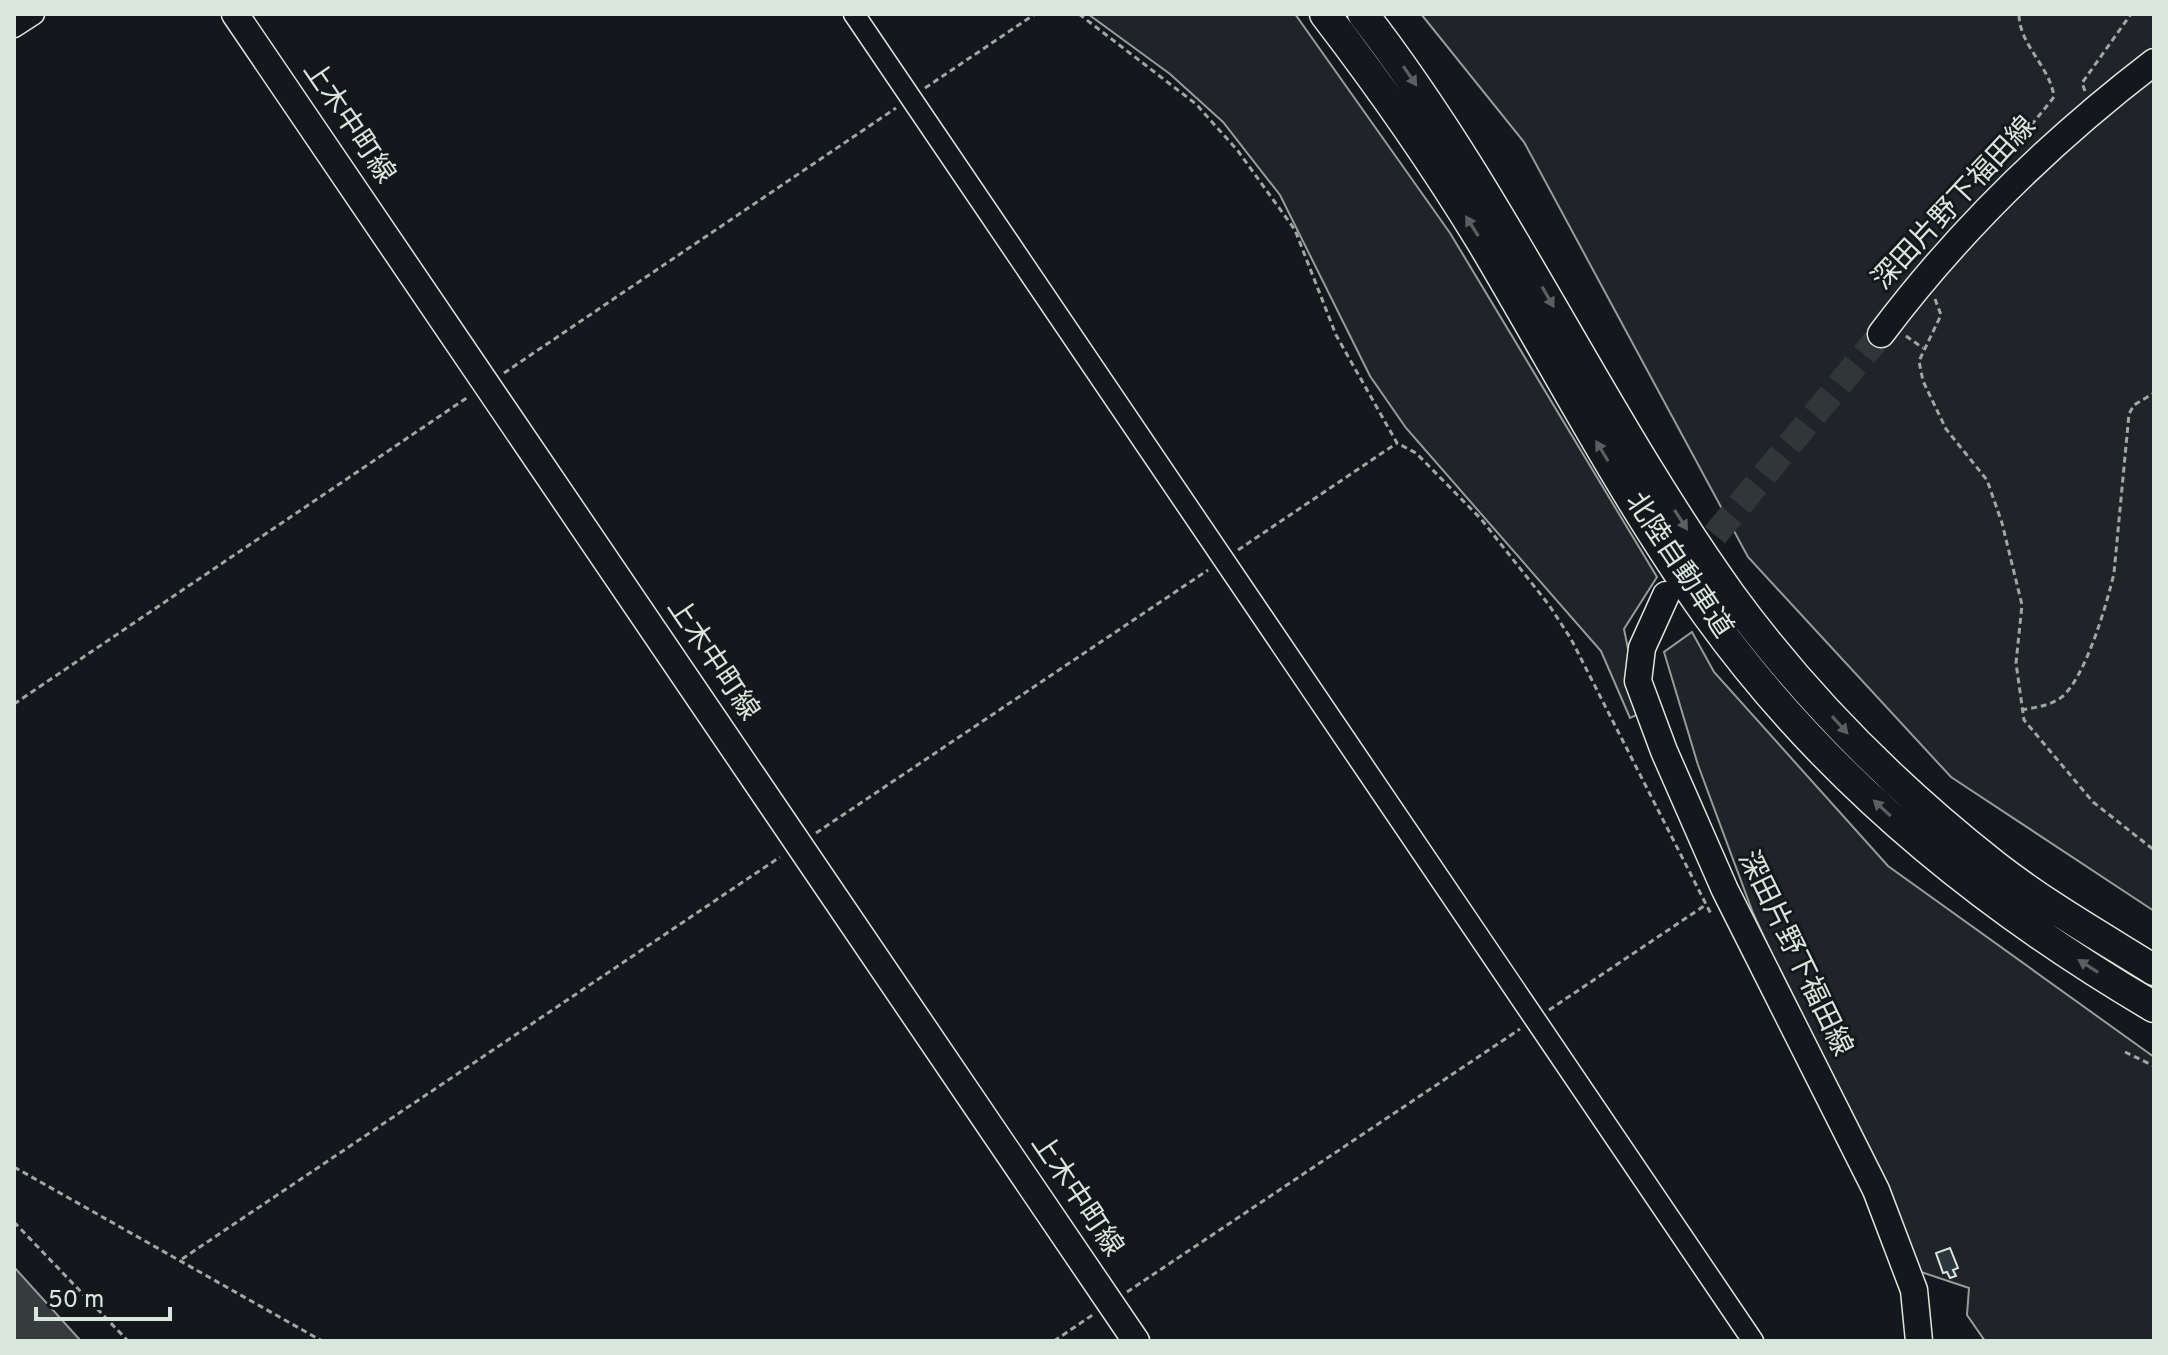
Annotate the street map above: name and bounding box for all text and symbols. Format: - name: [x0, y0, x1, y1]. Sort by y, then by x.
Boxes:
- street label: 上木中町線: [294, 55, 402, 191]
- one-way arrow: [1402, 66, 1417, 87]
- street label: 深田片野下福田線: [1865, 110, 2045, 298]
- one-way arrow: [1465, 215, 1479, 237]
- one-way arrow: [1541, 286, 1555, 308]
- one-way arrow: [1595, 440, 1609, 462]
- street label: 北陸自動車道: [1616, 486, 1740, 646]
- one-way arrow: [1673, 510, 1688, 531]
- street label: 上木中町線: [658, 592, 766, 728]
- one-way arrow: [1831, 715, 1849, 734]
- one-way arrow: [1873, 800, 1892, 818]
- street label: 深田片野下福田線: [1729, 845, 1859, 1063]
- one-way arrow: [2077, 959, 2099, 973]
- street label: 上木中町線: [1022, 1128, 1130, 1264]
- scale bar: [36, 1271, 170, 1321]
- text: 50 m: [48, 1286, 104, 1316]

